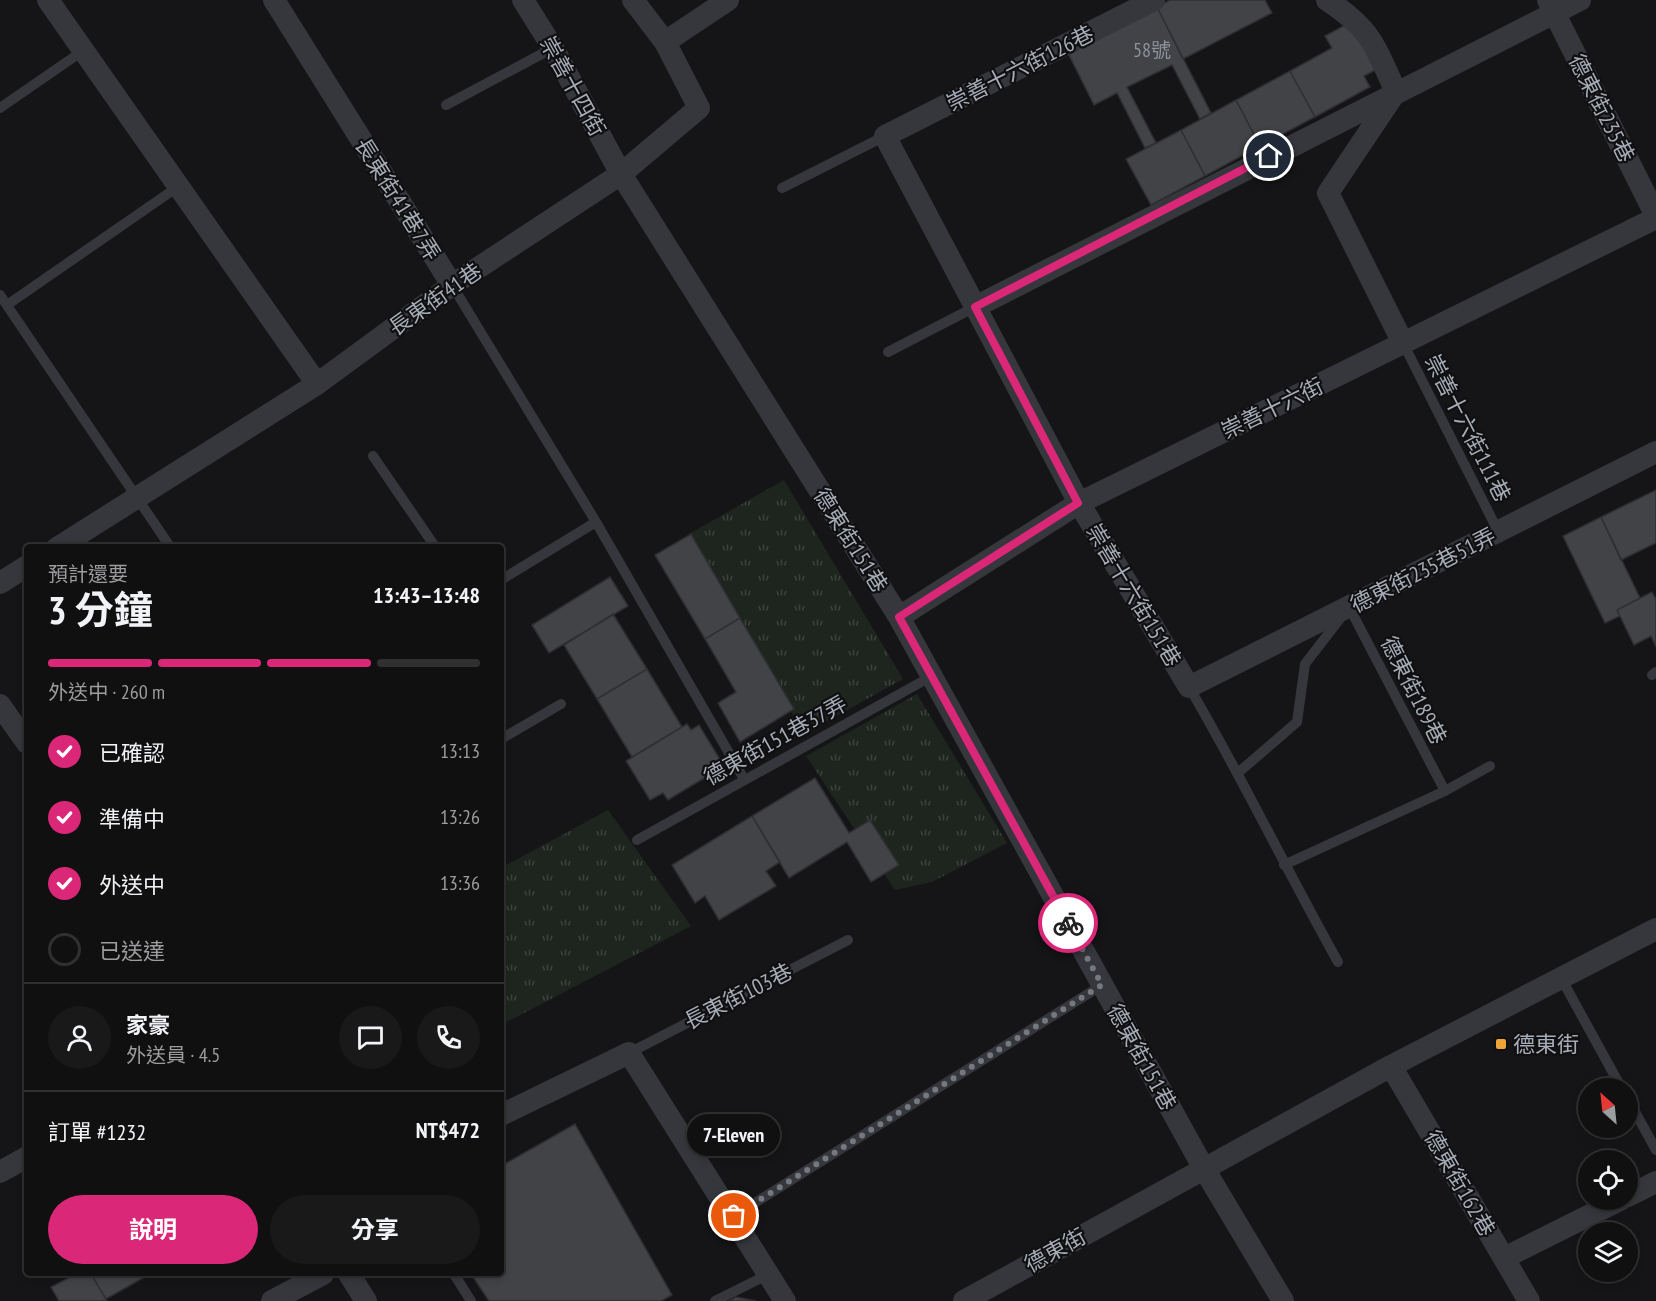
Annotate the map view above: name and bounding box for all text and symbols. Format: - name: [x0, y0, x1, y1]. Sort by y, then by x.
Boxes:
- street label: 崇善十六街126巷: [942, 19, 1098, 117]
- street label: 崇善十四街: [534, 31, 612, 141]
- house number: 58號: [1133, 37, 1171, 63]
- street label: 德東街235巷: [1563, 49, 1641, 167]
- pin: [1243, 130, 1294, 181]
- street label: 長東街41巷7弄: [349, 132, 447, 266]
- icon: home: [1252, 139, 1285, 172]
- street label: 長東街41巷: [383, 257, 487, 341]
- street label: 崇善十六街111巷: [1419, 350, 1517, 506]
- street label: 崇善十六街: [1216, 371, 1328, 445]
- street label: 德東街151巷: [808, 483, 894, 597]
- street label: 崇善十六街151巷: [1080, 518, 1188, 672]
- street label: 德東街235巷51弄: [1346, 521, 1500, 619]
- text: 預計還要: [48, 561, 128, 587]
- text: 13:43–13:48: [373, 581, 480, 609]
- text: 3 分鐘: [48, 584, 153, 635]
- street label: 德東街189巷: [1375, 631, 1453, 749]
- text: 外送中 · 260 m: [48, 679, 165, 705]
- street label: 德東街151巷37弄: [698, 689, 852, 791]
- icon: check: [48, 735, 81, 768]
- text: 13:13: [440, 738, 480, 764]
- text: 已確認: [99, 739, 165, 767]
- icon: check: [48, 801, 81, 834]
- text: 13:26: [440, 804, 480, 830]
- text: 準備中: [99, 805, 165, 833]
- icon: check: [48, 867, 81, 900]
- text: 13:36: [440, 870, 480, 896]
- text: 外送中: [99, 871, 165, 899]
- courier: [1038, 893, 1098, 953]
- icon: bike: [1052, 907, 1085, 940]
- text: 已送達: [99, 937, 165, 965]
- street label: 長東街103巷: [679, 957, 797, 1035]
- street label: 德東街151巷: [1101, 999, 1183, 1115]
- button: person: [48, 1006, 111, 1069]
- button: chat: [339, 1006, 402, 1069]
- button: phone: [417, 1006, 480, 1069]
- text: 家豪: [126, 1011, 170, 1039]
- place label: 德東街: [1513, 1030, 1579, 1058]
- marker: 德東街: [1494, 1037, 1508, 1051]
- text: 外送員 · 4.5: [126, 1042, 220, 1068]
- north arrow: [1578, 1078, 1638, 1138]
- map controls: [1578, 1078, 1638, 1282]
- callout: 7-Eleven: [688, 1114, 780, 1156]
- text: NT$472: [416, 1116, 480, 1144]
- text: 訂單 #1232: [48, 1118, 146, 1146]
- text: 7-Eleven: [703, 1122, 764, 1148]
- street label: 德東街162巷: [1418, 1125, 1502, 1241]
- button: locate: [1578, 1150, 1638, 1210]
- pin: [708, 1190, 759, 1241]
- button: 說明: [48, 1195, 258, 1264]
- button: 分享: [270, 1195, 480, 1264]
- icon: bag: [717, 1199, 750, 1232]
- street label: 德東街: [1019, 1222, 1091, 1278]
- button: layers: [1578, 1222, 1638, 1282]

